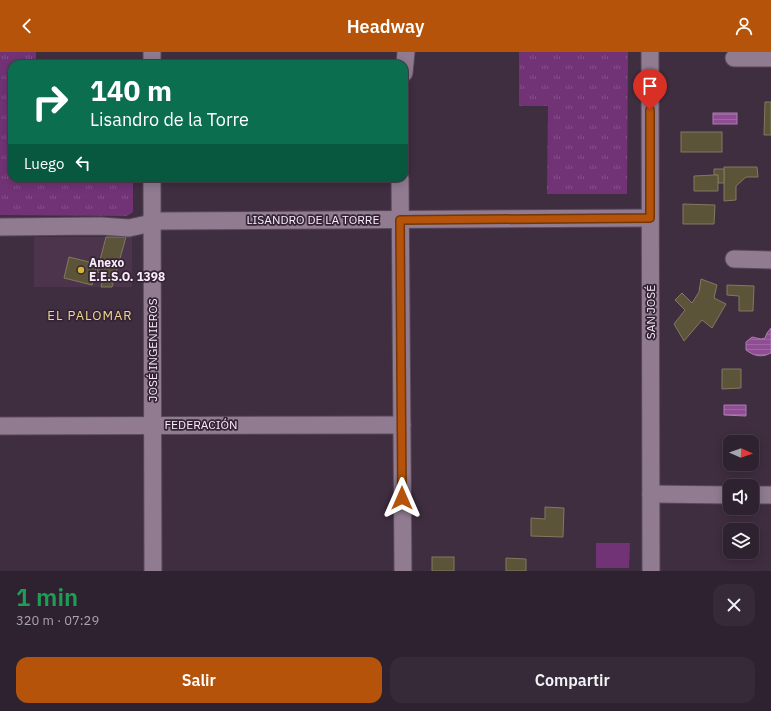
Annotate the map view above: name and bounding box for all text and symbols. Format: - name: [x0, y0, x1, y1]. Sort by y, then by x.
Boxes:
- icon: back: [16, 15, 38, 37]
- text: Headway: [347, 15, 424, 38]
- icon: person: [733, 15, 755, 37]
- pin: [633, 69, 667, 110]
- text: 140 m: [90, 72, 172, 109]
- icon: arrive: [639, 75, 661, 97]
- icon: right: [24, 76, 76, 128]
- text: Lisandro de la Torre: [90, 108, 249, 131]
- icon: left: [72, 152, 94, 174]
- text: Luego: [24, 154, 64, 173]
- street label: LISANDRO DE LA TORRE: [246, 212, 380, 227]
- place label: Anexo E.E.S.O. 1398: [89, 255, 165, 284]
- marker: Anexo E.E.S.O. 1398: [76, 265, 86, 275]
- street label: SAN JOSÉ: [643, 285, 658, 339]
- street label: JOSÉ INGENIEROS: [145, 298, 160, 402]
- district label: EL PALOMAR: [47, 307, 133, 324]
- street label: FEDERACIÓN: [164, 417, 238, 432]
- north arrow: [723, 435, 759, 471]
- map controls: [723, 435, 759, 559]
- position arrow: [381, 477, 423, 519]
- button: sound: [723, 479, 759, 515]
- button: layers: [723, 523, 759, 559]
- text: 1 min: [16, 581, 78, 613]
- button: close: [713, 584, 755, 626]
- text: 320 m · 07:29: [16, 612, 99, 629]
- button: Salir: [16, 657, 382, 703]
- button: Compartir: [390, 657, 755, 703]

